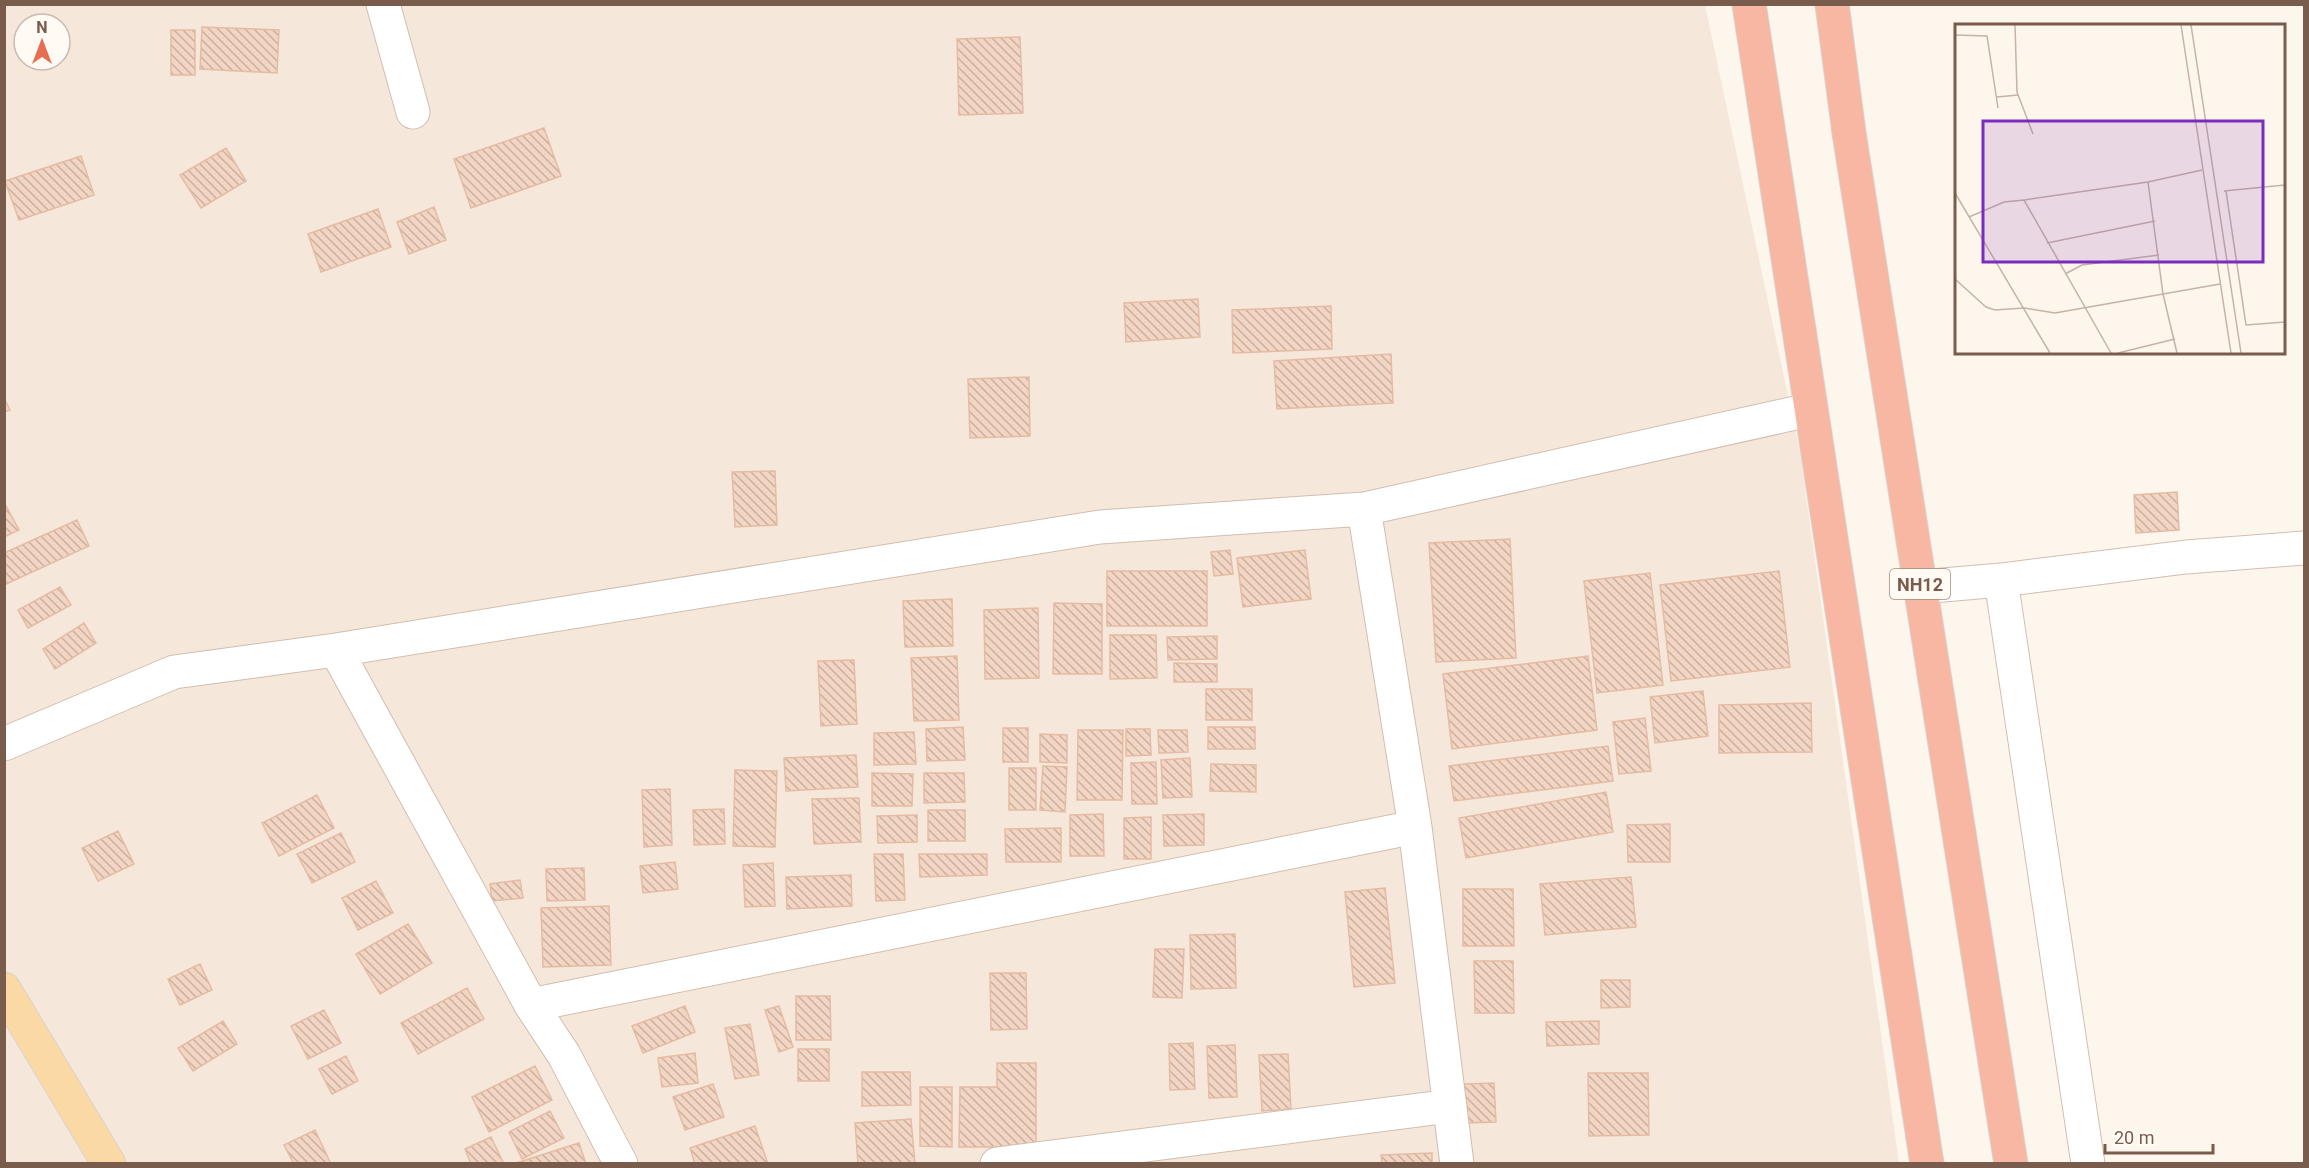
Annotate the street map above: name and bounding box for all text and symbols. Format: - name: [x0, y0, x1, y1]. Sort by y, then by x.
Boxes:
- north arrow: [12, 12, 72, 72]
- text: N: [36, 18, 48, 37]
- inset map: [1955, 24, 2285, 354]
- road number: NH12: [1890, 569, 1950, 599]
- scale bar: [2105, 1117, 2213, 1155]
- text: 20 m: [2114, 1127, 2154, 1148]

